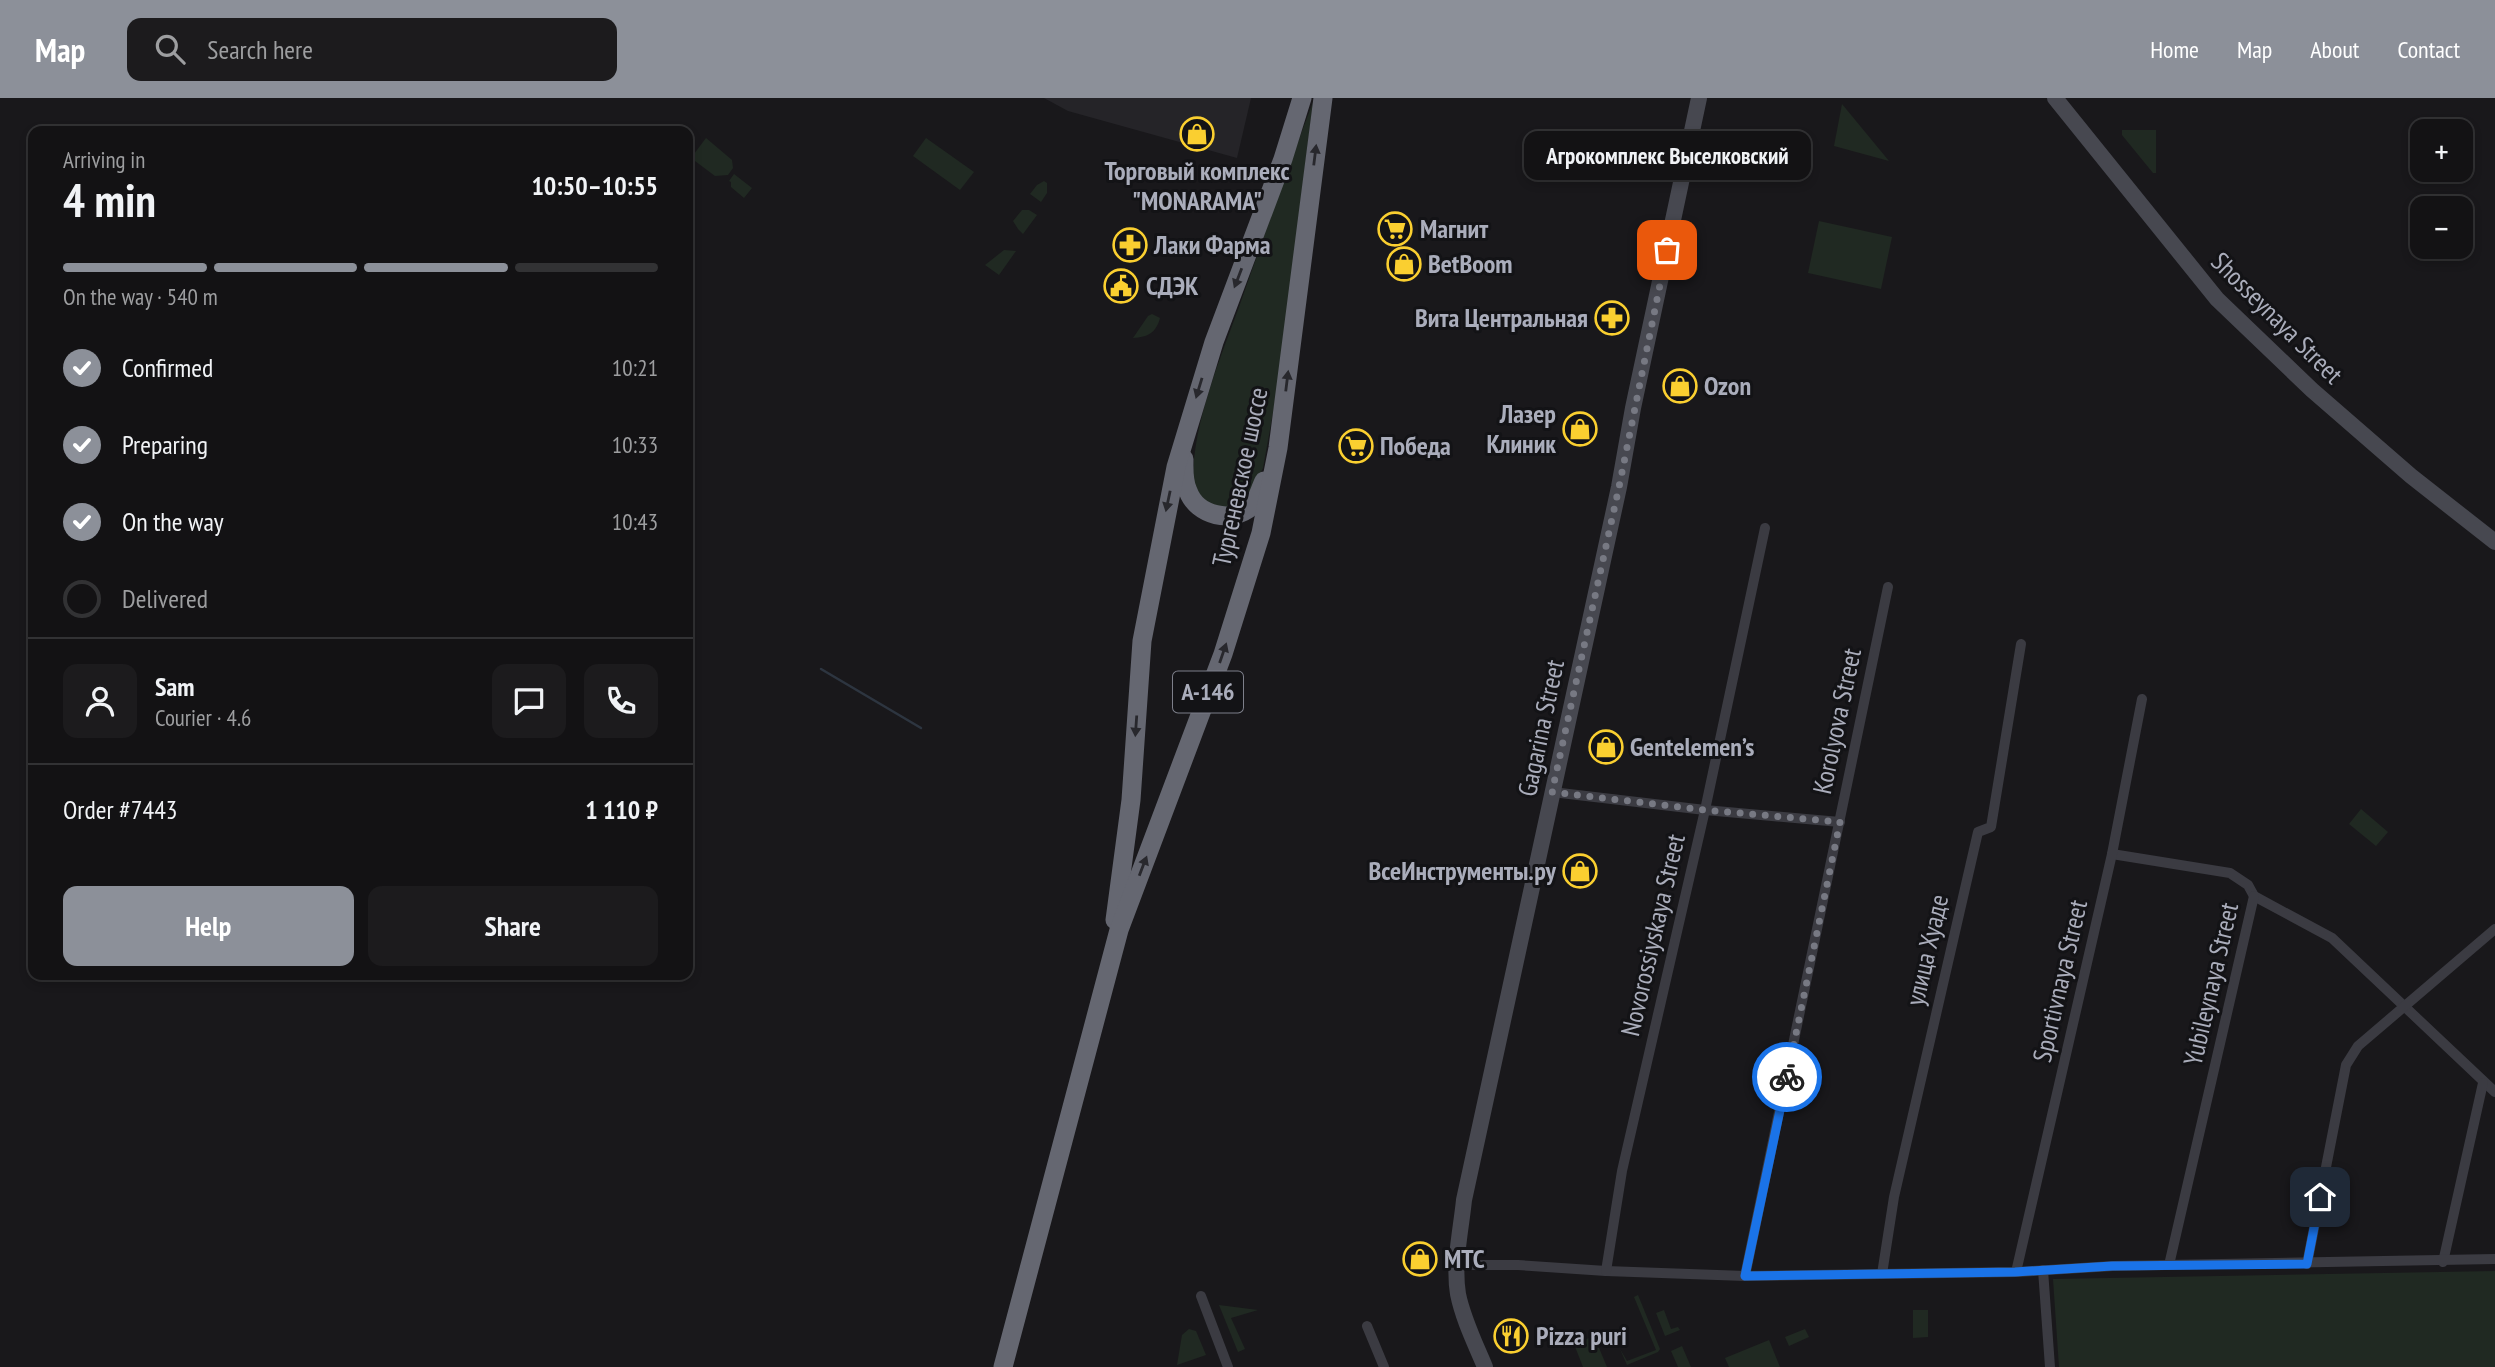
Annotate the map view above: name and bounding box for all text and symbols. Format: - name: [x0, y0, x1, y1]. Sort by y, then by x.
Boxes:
- search box: [127, 18, 617, 81]
- text: Map: [35, 28, 85, 71]
- icon: search: [151, 30, 189, 68]
- text: Search here: [207, 33, 313, 66]
- text: Home: [2150, 34, 2199, 65]
- text: Map: [2237, 34, 2272, 65]
- text: About: [2310, 34, 2359, 65]
- text: Contact: [2397, 34, 2460, 65]
- shop icon: Торговый комплекс "MONARAMA": [1178, 115, 1216, 153]
- map controls: [2410, 119, 2473, 259]
- button: +: [2410, 119, 2473, 182]
- callout: Агрокомплекс Выселковский: [1524, 131, 1810, 180]
- text: Агрокомплекс Выселковский: [1546, 141, 1789, 170]
- one-way arrow: [1310, 144, 1321, 166]
- text: Arriving in: [63, 145, 145, 174]
- place label: Торговый комплекс "MONARAMA": [1104, 154, 1290, 217]
- text: 10:50–10:55: [531, 169, 658, 202]
- text: 4 min: [63, 170, 156, 230]
- button: −: [2410, 196, 2473, 259]
- supermarket icon: Магнит: [1376, 210, 1414, 248]
- place label: Магнит: [1420, 212, 1488, 245]
- pin: [1637, 220, 1697, 280]
- pharmacy icon: Лаки Фарма: [1111, 226, 1149, 264]
- place label: Лаки Фарма: [1153, 228, 1270, 261]
- icon: bag: [1648, 231, 1686, 269]
- shop icon: BetBoom: [1385, 245, 1423, 283]
- street label: Shosseynaya Street: [2205, 245, 2350, 390]
- place label: BetBoom: [1428, 247, 1513, 280]
- public building icon: СДЭК: [1102, 267, 1140, 305]
- one-way arrow: [1233, 267, 1244, 288]
- place label: СДЭК: [1146, 269, 1199, 302]
- text: On the way · 540 m: [63, 282, 218, 311]
- pharmacy icon: Вита Центральная: [1593, 299, 1631, 337]
- place label: Вита Центральная: [1415, 301, 1588, 334]
- icon: check: [63, 349, 101, 387]
- text: Confirmed: [122, 351, 213, 384]
- text: 10:21: [612, 353, 658, 382]
- shop icon: Ozon: [1661, 367, 1699, 405]
- place label: Ozon: [1704, 369, 1751, 402]
- one-way arrow: [1281, 370, 1292, 392]
- one-way arrow: [1194, 378, 1204, 399]
- street label: Тургеневское шоссе: [1204, 384, 1275, 569]
- place label: Лазер Клиник: [1486, 397, 1556, 460]
- shop icon: Лазер Клиник: [1561, 410, 1599, 448]
- icon: check: [63, 426, 101, 464]
- supermarket icon: Победа: [1337, 427, 1375, 465]
- text: Preparing: [122, 428, 208, 461]
- place label: Победа: [1380, 429, 1451, 462]
- text: 10:33: [612, 430, 658, 459]
- one-way arrow: [1163, 490, 1174, 512]
- icon: check: [63, 503, 101, 541]
- text: On the way: [122, 505, 224, 538]
- text: 10:43: [612, 507, 658, 536]
- text: Delivered: [122, 582, 208, 615]
- one-way arrow: [1218, 642, 1229, 663]
- street label: Korolyova Street: [1805, 645, 1868, 797]
- street label: Gagarina Street: [1510, 657, 1571, 799]
- button: person: [63, 664, 137, 738]
- button: chat: [492, 664, 566, 738]
- button: phone: [584, 664, 658, 738]
- text: Sam: [155, 670, 194, 703]
- road number: А-146: [1173, 672, 1243, 712]
- text: Courier · 4.6: [155, 703, 251, 732]
- one-way arrow: [1130, 715, 1141, 737]
- shop icon: Gentelemen’s: [1587, 728, 1625, 766]
- place label: Gentelemen’s: [1630, 730, 1754, 763]
- text: Order #7443: [63, 793, 178, 826]
- text: 1 110 ₽: [585, 793, 658, 826]
- street label: Novorossiyskaya Street: [1613, 831, 1692, 1039]
- shop icon: ВсеИнструменты.ру: [1561, 852, 1599, 890]
- place label: ВсеИнструменты.ру: [1369, 854, 1557, 887]
- one-way arrow: [1138, 855, 1149, 876]
- button: Help: [63, 886, 354, 966]
- button: Share: [368, 886, 658, 966]
- street label: улица Хуаде: [1898, 891, 1955, 1009]
- street label: Sportivnaya Street: [2025, 896, 2094, 1065]
- street label: Yubileynaya Street: [2176, 899, 2245, 1068]
- courier: [1752, 1042, 1822, 1112]
- icon: bike: [1768, 1058, 1806, 1096]
- pin: [2290, 1167, 2350, 1227]
- icon: home: [2301, 1178, 2339, 1216]
- shop icon: МТС: [1401, 1240, 1439, 1278]
- place label: МТС: [1444, 1242, 1485, 1275]
- restaurant icon: Pizza puri: [1492, 1317, 1530, 1355]
- place label: Pizza puri: [1536, 1319, 1627, 1352]

